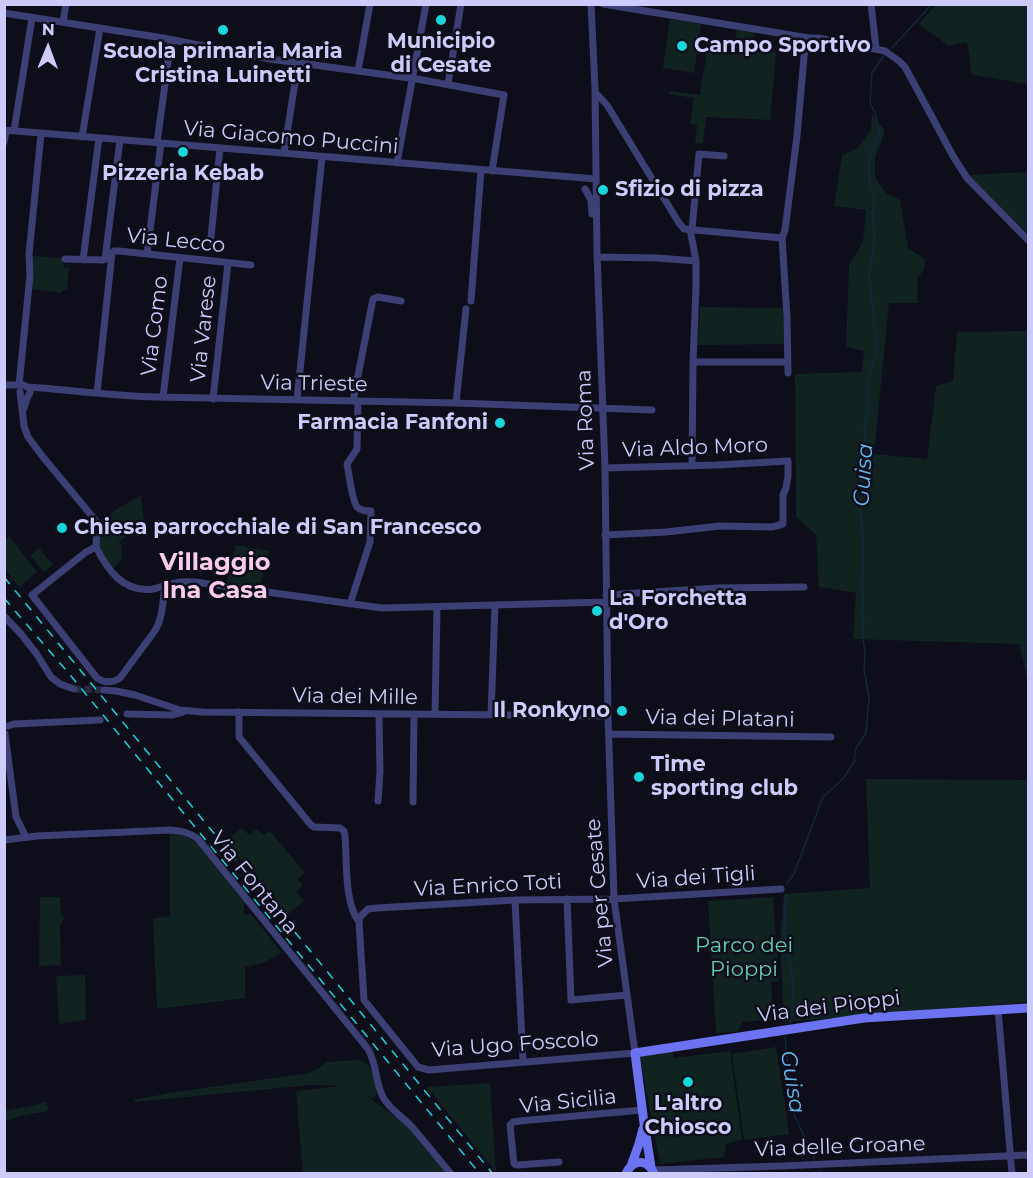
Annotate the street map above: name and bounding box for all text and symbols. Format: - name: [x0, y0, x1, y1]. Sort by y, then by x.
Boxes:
- marker: Municipio di Cesate: [434, 13, 448, 27]
- north arrow: [18, 18, 78, 78]
- text: N: [42, 20, 55, 39]
- marker: Scuola primaria Maria Cristina Luinetti: [216, 23, 230, 37]
- place label: Municipio di Cesate: [387, 29, 495, 79]
- place label: Campo Sportivo: [694, 33, 871, 59]
- place label: Scuola primaria Maria Cristina Luinetti: [103, 39, 343, 89]
- marker: Campo Sportivo: [675, 39, 689, 53]
- street label: Via Giacomo Puccini: [182, 116, 400, 160]
- marker: Pizzeria Kebab: [176, 145, 190, 159]
- place label: Pizzeria Kebab: [102, 161, 264, 187]
- place label: Sfizio di pizza: [615, 177, 764, 203]
- marker: Sfizio di pizza: [596, 183, 610, 197]
- street label: Via Lecco: [125, 223, 227, 259]
- street label: Via Como: [136, 274, 174, 378]
- street label: Via Varese: [186, 274, 222, 384]
- street label: Via Roma: [572, 369, 600, 471]
- street label: Via Trieste: [260, 370, 368, 398]
- place label: Farmacia Fanfoni: [297, 410, 488, 436]
- marker: Farmacia Fanfoni: [493, 416, 507, 430]
- street label: Via Aldo Moro: [622, 433, 768, 463]
- water label: Guisa: [849, 442, 879, 508]
- place label: Chiesa parrocchiale di San Francesco: [74, 515, 481, 541]
- marker: Chiesa parrocchiale di San Francesco: [55, 521, 69, 535]
- district label: Villaggio Ina Casa: [160, 549, 270, 605]
- place label: La Forchetta d'Oro: [609, 586, 747, 636]
- marker: La Forchetta d'Oro: [590, 604, 604, 618]
- street label: Via dei Mille: [292, 683, 418, 711]
- place label: Il Ronkyno: [493, 698, 610, 724]
- marker: Il Ronkyno: [615, 704, 629, 718]
- street label: Via dei Platani: [645, 705, 795, 733]
- place label: Time sporting club: [651, 752, 798, 802]
- marker: Time sporting club: [632, 770, 646, 784]
- street label: Via per Cesate: [581, 818, 619, 968]
- street label: Via Fontana: [205, 826, 303, 940]
- street label: Via dei Tigli: [636, 861, 756, 895]
- street label: Via Enrico Toti: [413, 870, 563, 902]
- park label: Parco dei Pioppi: [695, 933, 793, 983]
- street label: Via dei Pioppi: [756, 986, 902, 1028]
- street label: Via Ugo Foscolo: [431, 1027, 599, 1063]
- water label: Guisa: [774, 1049, 810, 1115]
- marker: L'altro Chiosco: [681, 1075, 695, 1089]
- street label: Via Sicilia: [518, 1084, 618, 1120]
- place label: L'altro Chiosco: [645, 1091, 731, 1141]
- street label: Via delle Groane: [754, 1131, 926, 1163]

